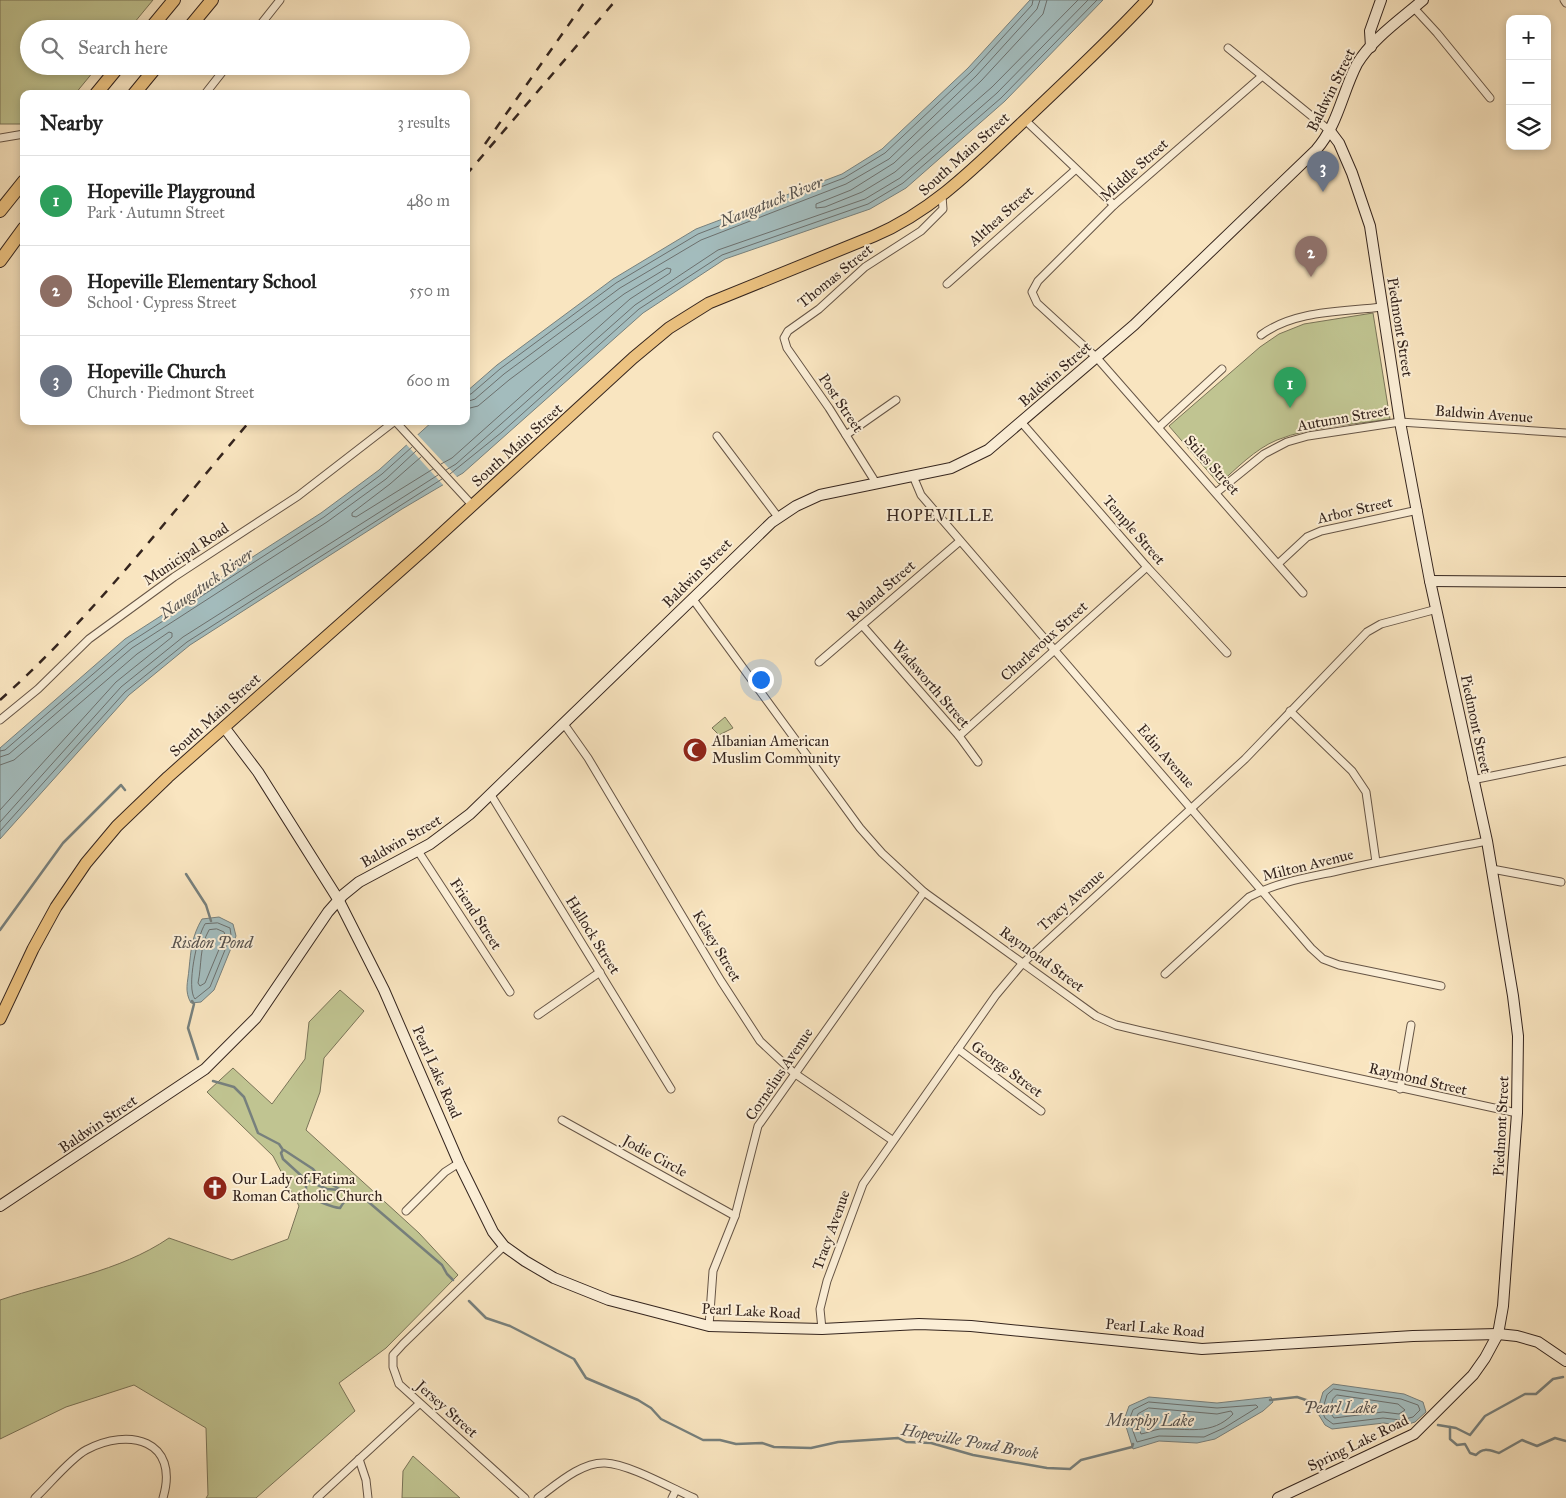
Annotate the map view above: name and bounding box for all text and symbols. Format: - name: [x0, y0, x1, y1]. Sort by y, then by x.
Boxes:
- map controls: [1506, 15, 1551, 150]
- button: +: [1506, 15, 1551, 60]
- search box: [20, 20, 470, 75]
- icon: search: [38, 34, 66, 62]
- text: Search here: [78, 36, 168, 59]
- street label: Baldwin Street: [1303, 45, 1359, 135]
- button: −: [1506, 60, 1551, 105]
- button: layers: [1506, 105, 1551, 150]
- street label: South Main Street: [915, 108, 1014, 199]
- text: Nearby: [40, 110, 103, 136]
- text: 3 results: [397, 113, 450, 132]
- street label: Middle Street: [1096, 134, 1172, 205]
- pin: 3: [1307, 151, 1339, 192]
- water label: Naugatuck River: [716, 172, 827, 231]
- text: Hopeville Playground: [87, 180, 255, 203]
- street label: Althea Street: [964, 182, 1038, 250]
- text: 1: [53, 191, 59, 210]
- text: 480 m: [406, 191, 450, 210]
- text: Park · Autumn Street: [87, 203, 225, 222]
- pin: 2: [1295, 236, 1327, 277]
- street label: Thomas Street: [794, 240, 877, 312]
- text: Hopeville Elementary School: [87, 270, 316, 293]
- street label: Piedmont Street: [1383, 276, 1417, 379]
- text: 2: [52, 281, 60, 300]
- text: 550 m: [409, 281, 450, 300]
- text: School · Cypress Street: [87, 293, 237, 312]
- street label: Baldwin Street: [1015, 337, 1095, 410]
- text: Hopeville Church: [87, 360, 226, 383]
- pin: 1: [1274, 367, 1306, 408]
- street label: Post Street: [815, 370, 868, 436]
- text: 3: [53, 371, 59, 390]
- text: 600 m: [406, 371, 450, 390]
- text: Church · Piedmont Street: [87, 383, 254, 402]
- street label: South Main Street: [468, 399, 567, 490]
- street label: Autumn Street: [1295, 401, 1391, 435]
- street label: Baldwin Avenue: [1434, 402, 1534, 426]
- street label: Stiles Street: [1180, 431, 1244, 499]
- street label: Temple Street: [1099, 492, 1169, 569]
- street label: Arbor Street: [1315, 492, 1395, 528]
- district label: HOPEVILLE: [886, 506, 994, 525]
- street label: Municipal Road: [140, 519, 232, 589]
- street label: Baldwin Street: [659, 534, 736, 611]
- water label: Naugatuck River: [155, 543, 258, 623]
- street label: Roland Street: [843, 556, 919, 626]
- street label: Charlevoux Street: [997, 597, 1092, 685]
- street label: Wadsworth Street: [888, 637, 974, 732]
- your location: [748, 667, 774, 693]
- street label: South Main Street: [166, 669, 265, 760]
- street label: Piedmont Street: [1457, 673, 1495, 776]
- street label: Edin Avenue: [1133, 720, 1199, 792]
- place label: Albanian American Muslim Community: [711, 732, 841, 767]
- mosque icon: Albanian American Muslim Community: [682, 737, 708, 763]
- street label: Baldwin Street: [357, 810, 445, 871]
- street label: Milton Avenue: [1261, 845, 1355, 885]
- street label: Tracy Avenue: [1034, 865, 1108, 935]
- street label: Friend Street: [446, 875, 506, 954]
- street label: Hallock Street: [562, 893, 625, 978]
- street label: Kelsey Street: [689, 907, 746, 985]
- street label: Raymond Street: [996, 922, 1088, 996]
- water label: Risdon Pond: [170, 933, 254, 952]
- street label: Pearl Lake Road: [409, 1023, 466, 1121]
- street label: Cornelius Avenue: [741, 1024, 817, 1124]
- street label: George Street: [968, 1037, 1047, 1101]
- street label: Raymond Street: [1367, 1059, 1469, 1099]
- street label: Piedmont Street: [1489, 1075, 1513, 1177]
- street label: Baldwin Street: [56, 1091, 141, 1157]
- street label: Jodie Circle: [617, 1130, 690, 1182]
- place label: Our Lady of Fatima Roman Catholic Church: [232, 1170, 383, 1205]
- church icon: Our Lady of Fatima Roman Catholic Church: [202, 1175, 228, 1201]
- street label: Tracy Avenue: [808, 1188, 854, 1272]
- street label: Pearl Lake Road: [701, 1299, 802, 1323]
- street label: Pearl Lake Road: [1105, 1315, 1206, 1341]
- street label: Jersey Street: [410, 1375, 482, 1443]
- water label: Pearl Lake: [1304, 1398, 1377, 1417]
- water label: Murphy Lake: [1104, 1411, 1195, 1431]
- street label: Spring Lake Road: [1305, 1411, 1412, 1475]
- water label: Hopeville Pond Brook: [899, 1420, 1040, 1464]

